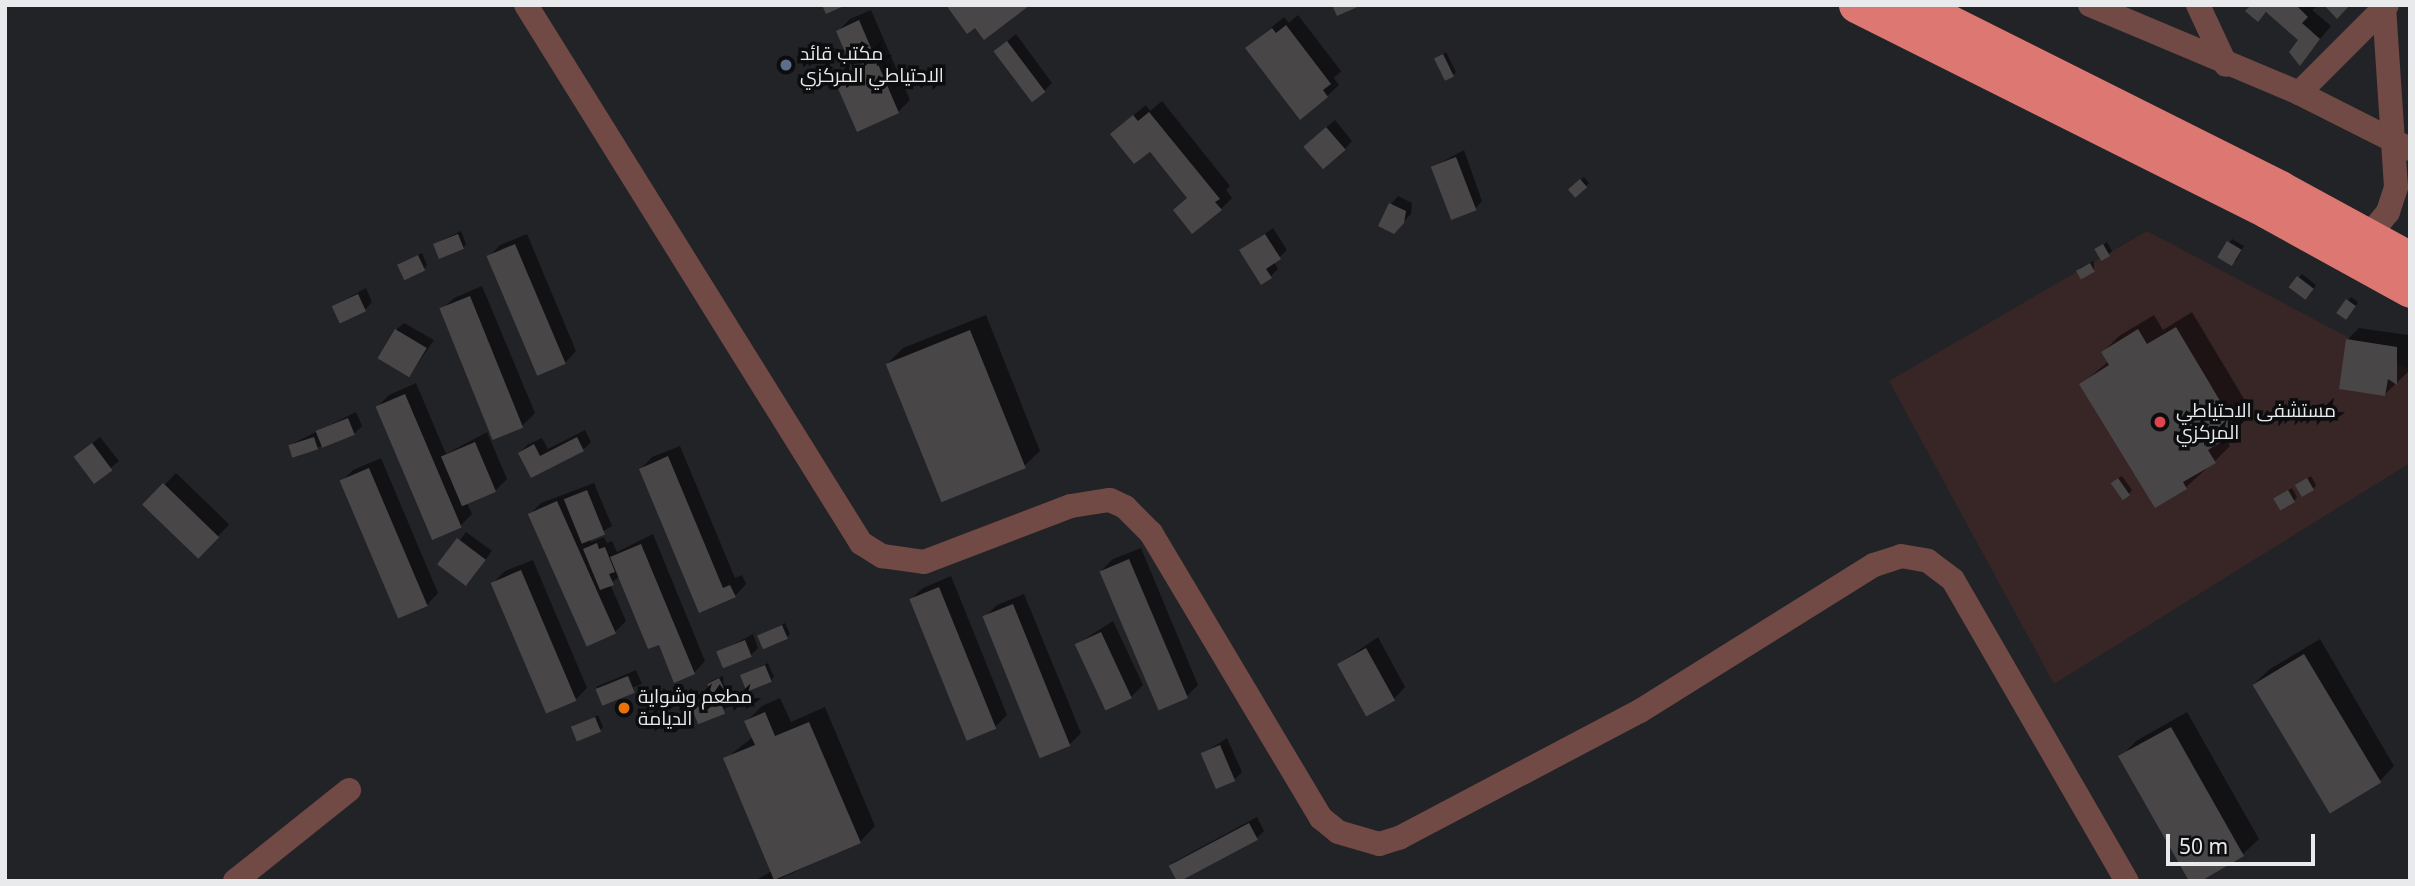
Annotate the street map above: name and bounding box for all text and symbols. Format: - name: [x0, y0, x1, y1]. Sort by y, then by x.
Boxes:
- place label: مكتب قائد الاحتياطي المركزي: [800, 43, 944, 87]
- marker: مكتب قائد الاحتياطي المركزي: [778, 57, 794, 73]
- place label: مستشفى الاحتياطي المركزي: [2176, 400, 2336, 444]
- marker: مستشفى الاحتياطي المركزي: [2150, 412, 2170, 432]
- place label: مطعم وشواية الديامة: [638, 686, 752, 730]
- marker: مطعم وشواية الديامة: [616, 700, 632, 716]
- scale bar: [2170, 820, 2319, 864]
- text: 50 m: [2179, 832, 2228, 860]

